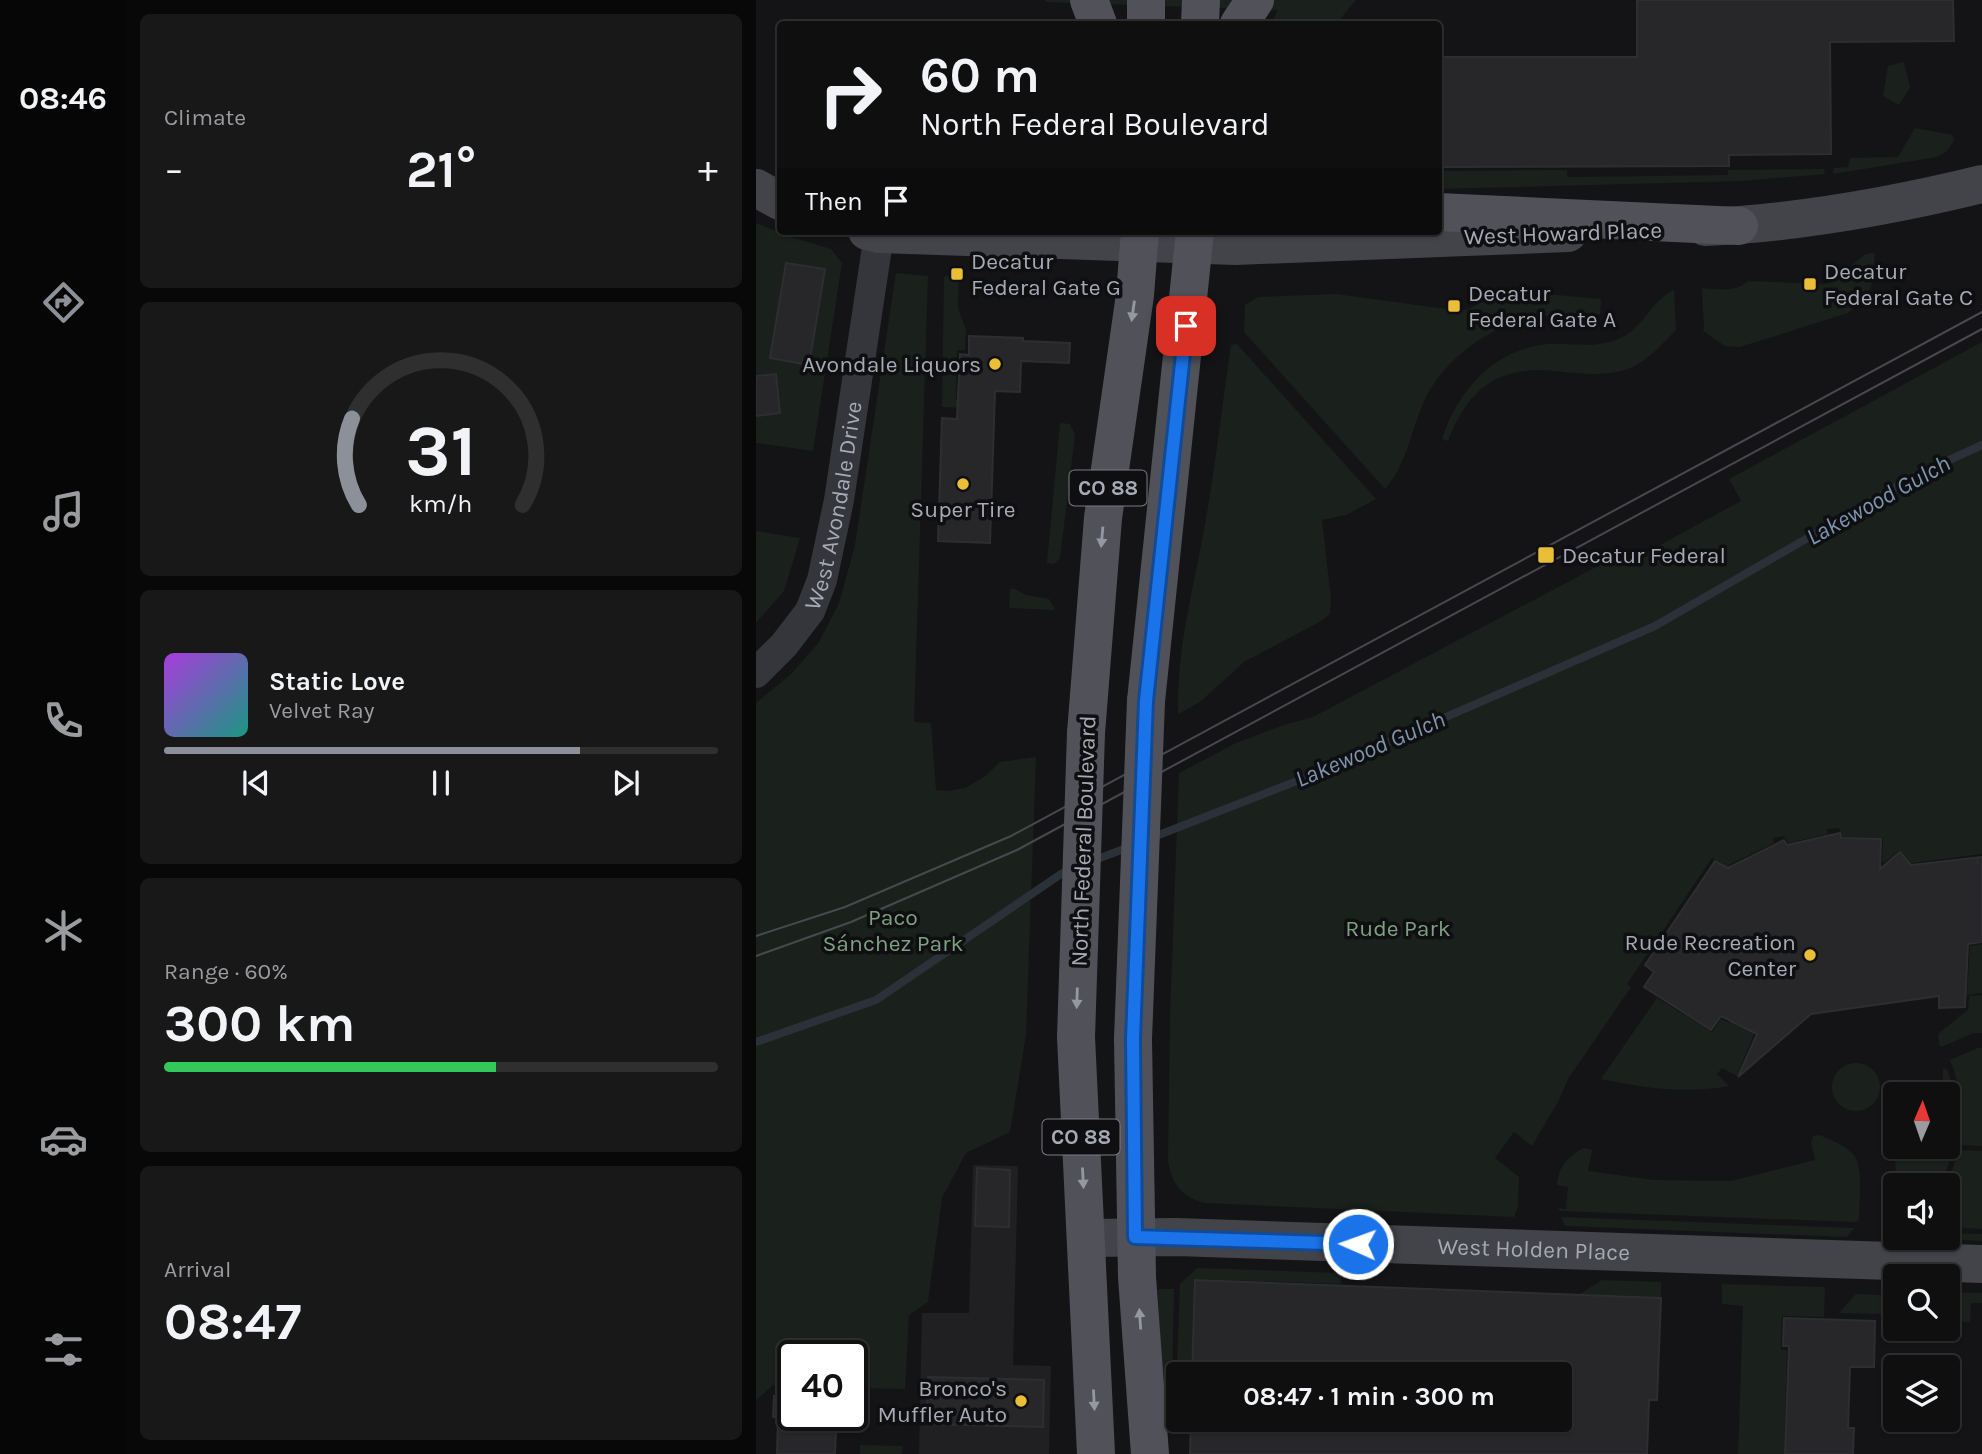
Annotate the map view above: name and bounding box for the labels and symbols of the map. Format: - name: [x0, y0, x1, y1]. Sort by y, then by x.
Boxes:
- street label: West Howard Place: [1464, 217, 1662, 250]
- place label: Decatur Federal Gate G: [971, 248, 1121, 301]
- place label: Decatur Federal Gate C: [1824, 258, 1973, 311]
- marker: Decatur Federal Gate G: [949, 266, 965, 282]
- marker: Decatur Federal Gate C: [1802, 276, 1818, 292]
- place label: Decatur Federal Gate A: [1468, 280, 1616, 333]
- pin: [1156, 296, 1216, 356]
- marker: Decatur Federal Gate A: [1446, 298, 1462, 314]
- one-way arrow: [1127, 301, 1138, 323]
- place label: Avondale Liquors: [802, 351, 981, 378]
- marker: Avondale Liquors: [987, 356, 1003, 372]
- street label: West Avondale Drive: [799, 399, 868, 614]
- water label: Lakewood Gulch: [1801, 449, 1955, 551]
- road number: CO 88: [1070, 470, 1146, 505]
- marker: Super Tire: [955, 476, 971, 492]
- place label: Super Tire: [910, 496, 1016, 523]
- one-way arrow: [1096, 526, 1107, 548]
- place label: Decatur Federal: [1562, 542, 1726, 569]
- marker: Decatur Federal: [1536, 545, 1556, 565]
- water label: Lakewood Gulch: [1291, 705, 1449, 793]
- street label: North Federal Boulevard: [1066, 715, 1101, 967]
- park label: Paco Sánchez Park: [822, 904, 964, 957]
- park label: Rude Park: [1345, 915, 1451, 942]
- place label: Rude Recreation Center: [1625, 929, 1797, 982]
- marker: Rude Recreation Center: [1802, 947, 1818, 963]
- one-way arrow: [1071, 987, 1083, 1009]
- north arrow: [1883, 1082, 1960, 1158]
- road number: CO 88: [1042, 1120, 1120, 1154]
- one-way arrow: [1078, 1168, 1089, 1190]
- position arrow: [1321, 1207, 1395, 1281]
- street label: West Holden Place: [1437, 1233, 1630, 1266]
- one-way arrow: [1134, 1308, 1145, 1330]
- speed limit sign: 40: [777, 1340, 868, 1431]
- place label: Bronco's Muffler Auto: [877, 1375, 1007, 1428]
- one-way arrow: [1088, 1389, 1099, 1411]
- marker: Bronco's Muffler Auto: [1013, 1393, 1029, 1409]

